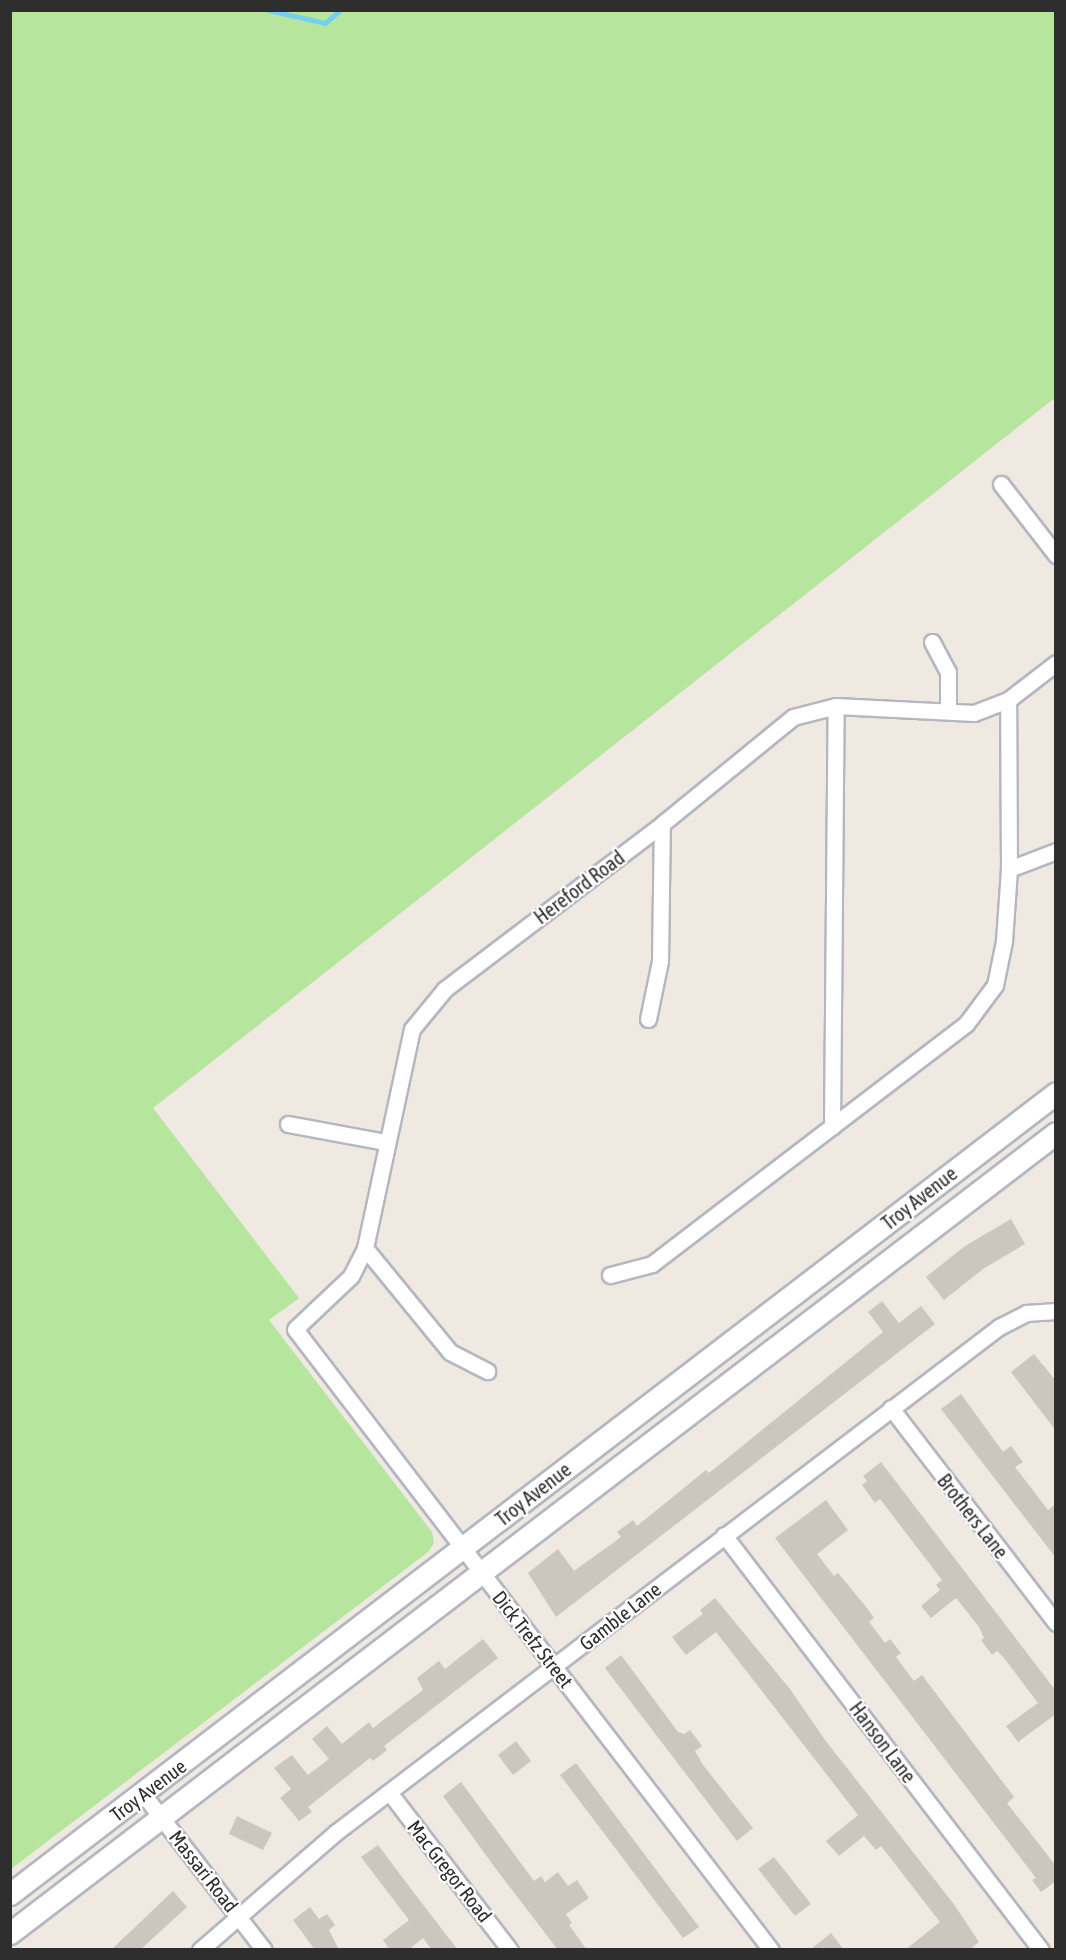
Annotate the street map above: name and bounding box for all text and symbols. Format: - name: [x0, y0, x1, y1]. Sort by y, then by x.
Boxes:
- street label: Hereford Road: [529, 845, 629, 929]
- street label: Troy Avenue: [877, 1161, 961, 1235]
- street label: Troy Avenue: [491, 1457, 575, 1531]
- street label: Brothers Lane: [933, 1469, 1013, 1563]
- street label: Gamble Lane: [575, 1577, 665, 1655]
- street label: Dick Trefz Street: [488, 1586, 578, 1692]
- street label: Hanson Lane: [845, 1697, 921, 1787]
- street label: Troy Avenue: [105, 1754, 191, 1826]
- street label: Mac Gregor Road: [403, 1815, 497, 1927]
- street label: Massari Road: [165, 1825, 243, 1917]

